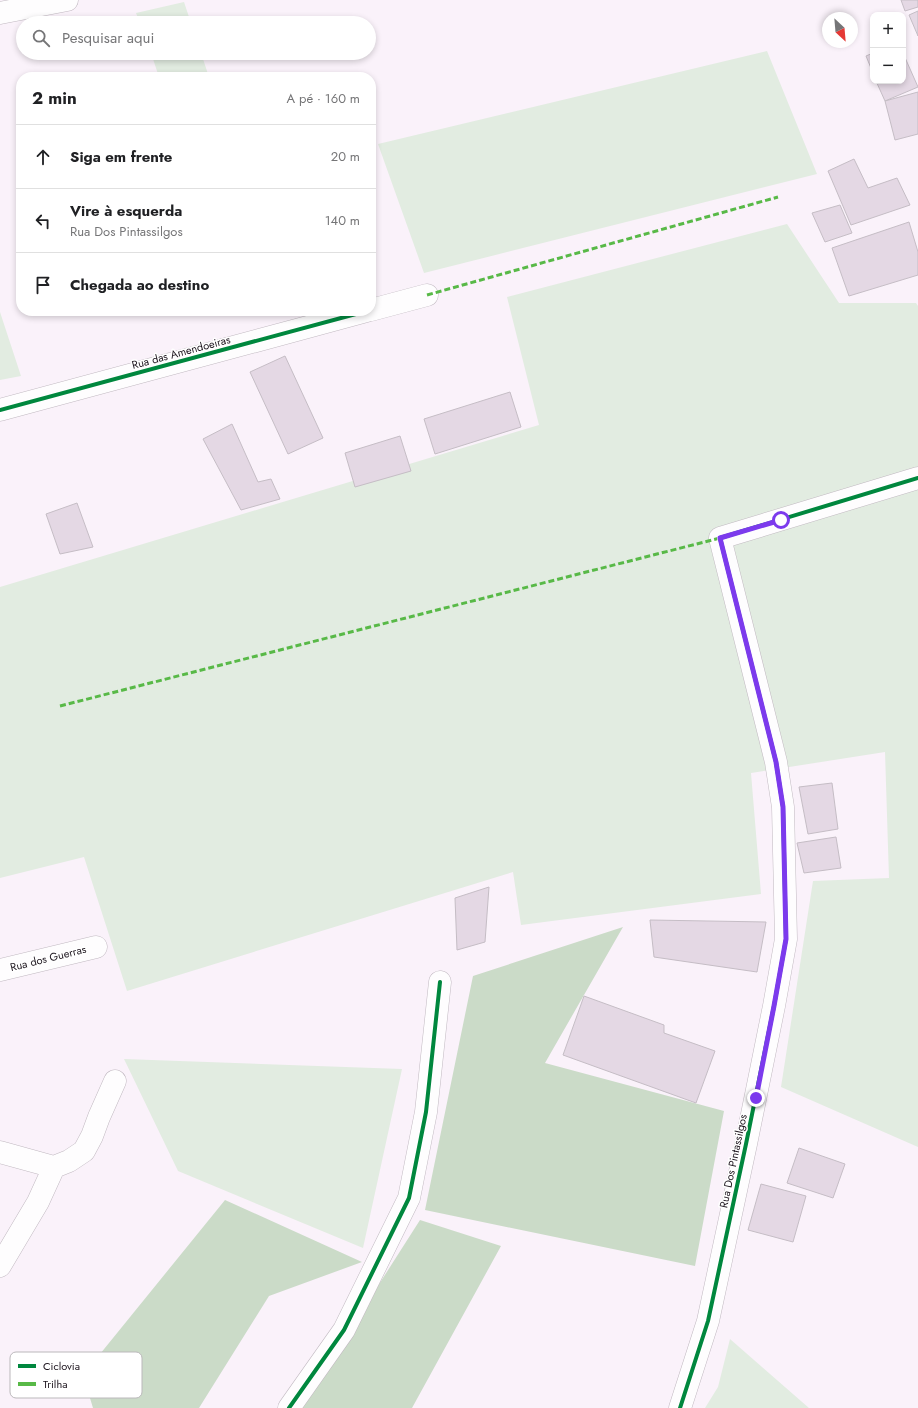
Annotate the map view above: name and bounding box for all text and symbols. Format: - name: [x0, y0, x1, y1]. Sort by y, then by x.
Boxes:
- north arrow: [822, 12, 858, 48]
- map controls: [870, 12, 906, 84]
- button: +: [870, 12, 906, 48]
- search box: [16, 16, 376, 60]
- icon: search: [30, 27, 52, 49]
- text: Pesquisar aqui: [62, 27, 154, 49]
- button: −: [870, 48, 906, 84]
- text: 2 min: [32, 86, 77, 110]
- text: A pé · 160 m: [287, 89, 360, 108]
- icon: ahead: [32, 146, 54, 168]
- text: Siga em frente: [70, 146, 172, 168]
- text: 20 m: [331, 147, 360, 166]
- text: Vire à esquerda: [70, 200, 182, 222]
- icon: left: [32, 210, 54, 232]
- text: 140 m: [325, 211, 360, 230]
- text: Rua Dos Pintassilgos: [70, 222, 183, 241]
- icon: arrive: [32, 274, 54, 296]
- text: Chegada ao destino: [70, 274, 209, 296]
- street label: Rua das Amendoeiras: [130, 331, 233, 373]
- route start: [772, 511, 790, 529]
- street label: Rua dos Guerras: [8, 941, 88, 975]
- route end: [747, 1089, 765, 1107]
- street label: Rua Dos Pintassilgos: [715, 1112, 751, 1209]
- legend: [10, 1352, 142, 1398]
- text: Ciclovia: [43, 1358, 80, 1374]
- text: Trilha: [43, 1376, 67, 1392]

